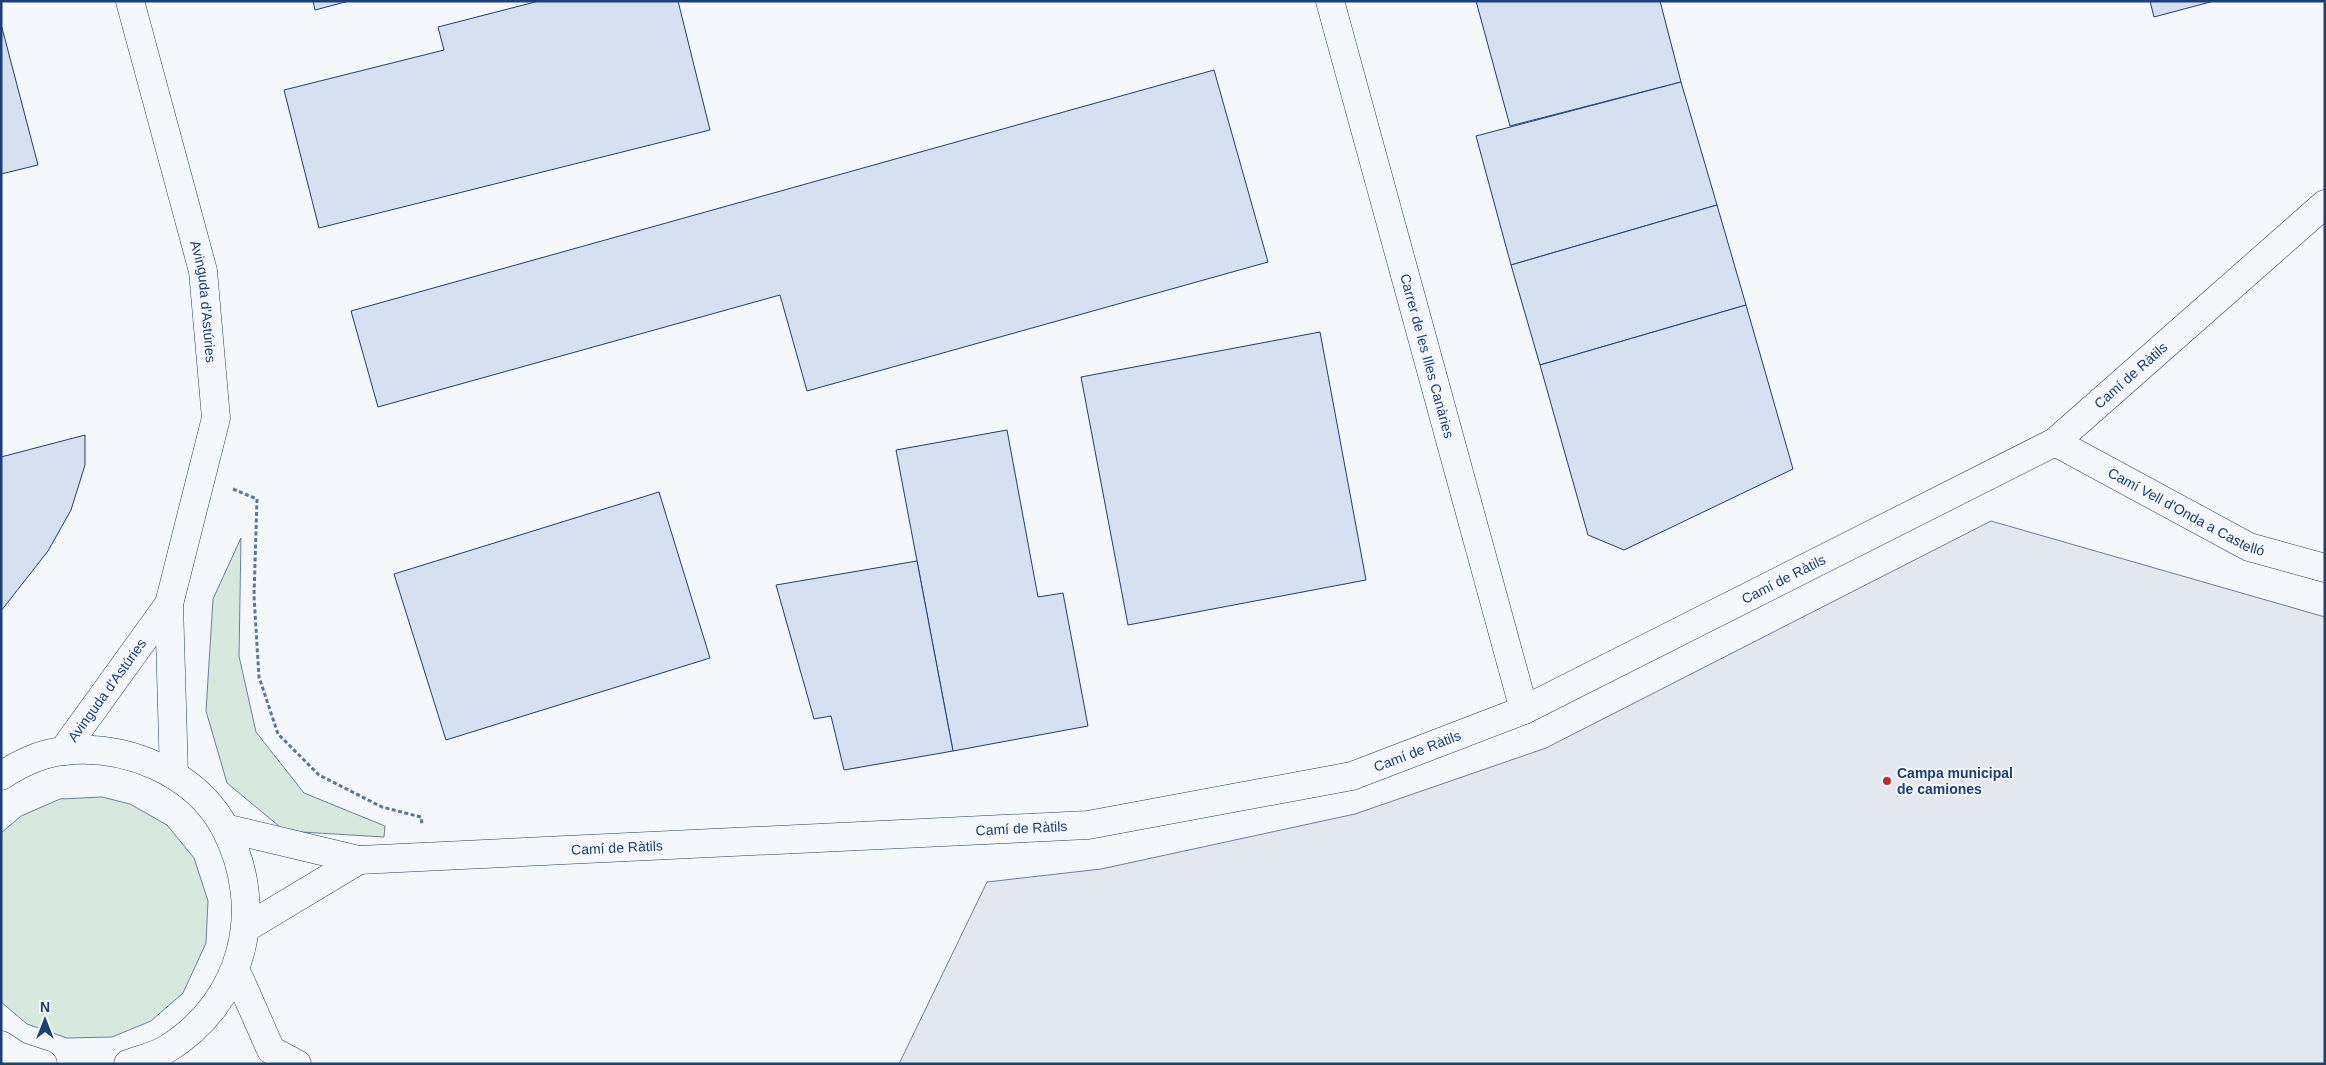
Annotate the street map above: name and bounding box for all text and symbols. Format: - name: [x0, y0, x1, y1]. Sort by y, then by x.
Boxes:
- street label: Avinguda d'Astúries: [187, 239, 219, 363]
- street label: Carrer de les Illes Canàries: [1397, 272, 1457, 440]
- street label: Camí de Ràtils: [2091, 339, 2170, 412]
- street label: Camí Vell d'Onda a Castelló: [2105, 464, 2267, 559]
- street label: Camí de Ràtils: [1739, 551, 1828, 607]
- street label: Avinguda d'Astúries: [64, 636, 149, 745]
- street label: Camí de Ràtils: [1371, 727, 1463, 775]
- place label: Campa municipal de camiones: [1897, 765, 2013, 797]
- marker: Campa municipal de camiones: [1881, 775, 1893, 787]
- street label: Camí de Ràtils: [975, 818, 1068, 838]
- street label: Camí de Ràtils: [571, 837, 663, 858]
- north arrow: [20, 995, 70, 1045]
- text: N: [40, 999, 50, 1015]

